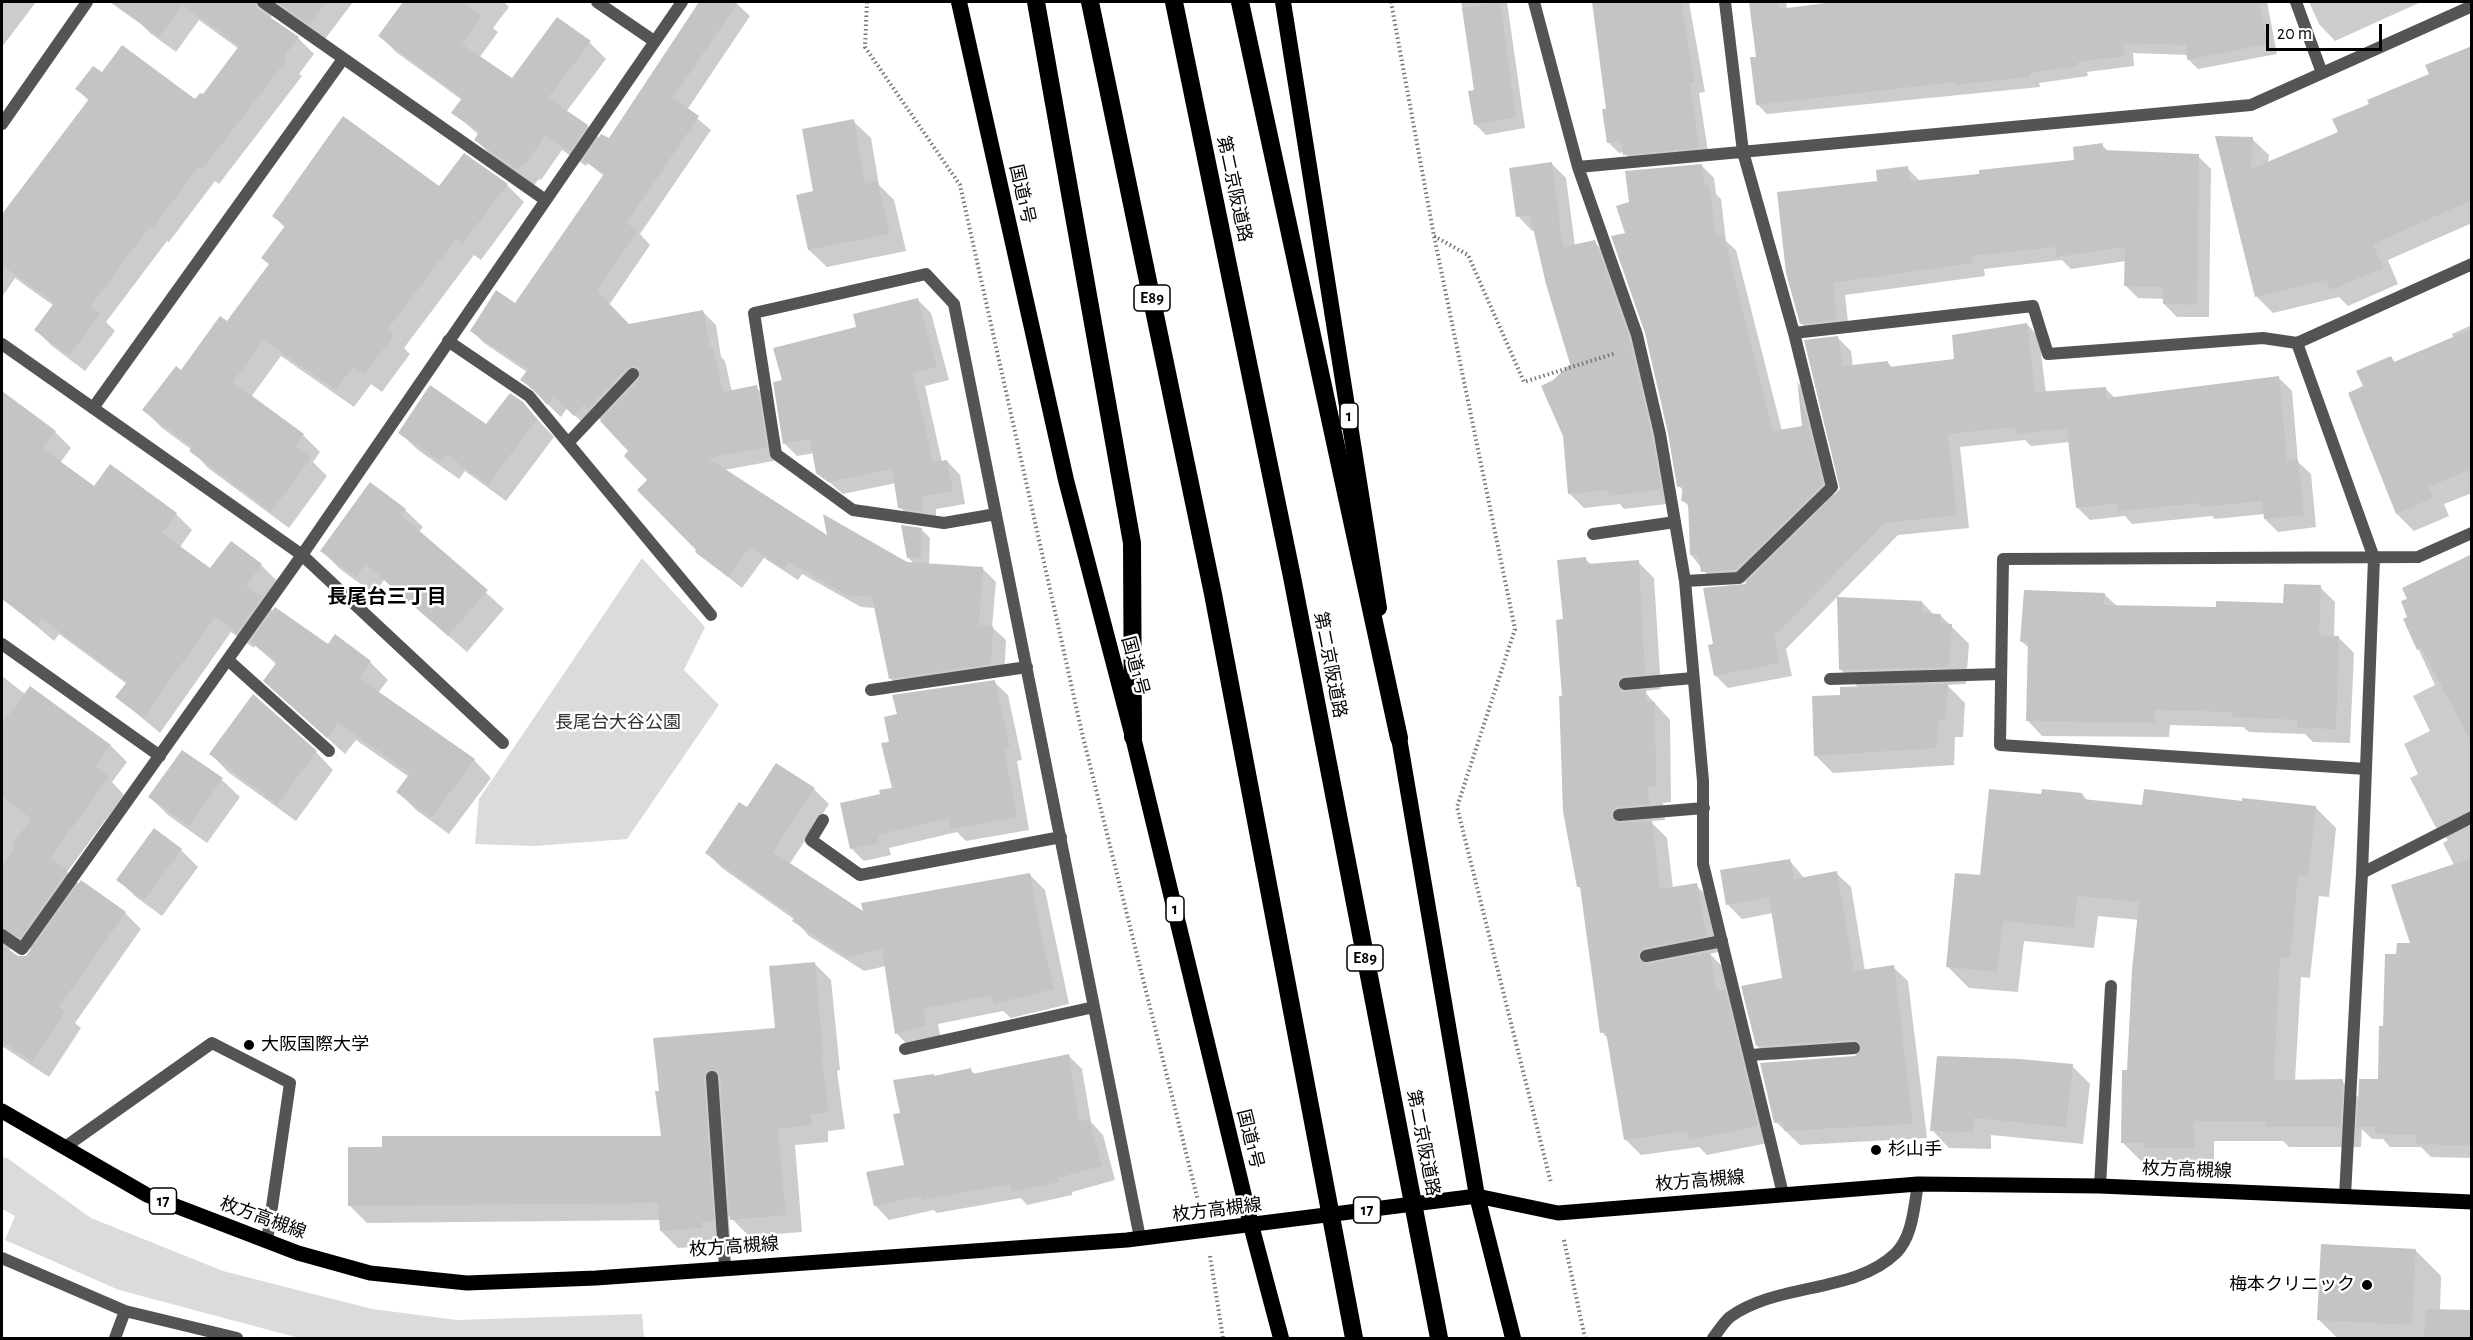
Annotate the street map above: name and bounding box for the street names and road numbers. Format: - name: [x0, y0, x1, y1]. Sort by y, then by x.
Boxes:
- street label: 第二京阪道路: [1212, 134, 1256, 244]
- street label: 国道1号: [1005, 162, 1039, 226]
- road number: E89: [1134, 285, 1170, 311]
- road number: 1: [1340, 403, 1358, 429]
- street label: 第二京阪道路: [1309, 610, 1351, 720]
- street label: 国道1号: [1117, 634, 1153, 698]
- road number: 1: [1166, 896, 1184, 922]
- road number: E89: [1347, 945, 1383, 971]
- street label: 第二京阪道路: [1402, 1088, 1444, 1198]
- street label: 国道1号: [1232, 1107, 1268, 1171]
- street label: 枚方高槻線: [2142, 1158, 2232, 1182]
- street label: 枚方高槻線: [1654, 1166, 1746, 1196]
- road number: 17: [150, 1188, 176, 1214]
- street label: 枚方高槻線: [217, 1192, 309, 1244]
- street label: 枚方高槻線: [1171, 1194, 1263, 1226]
- road number: 17: [1354, 1197, 1380, 1223]
- street label: 枚方高槻線: [688, 1233, 780, 1261]

